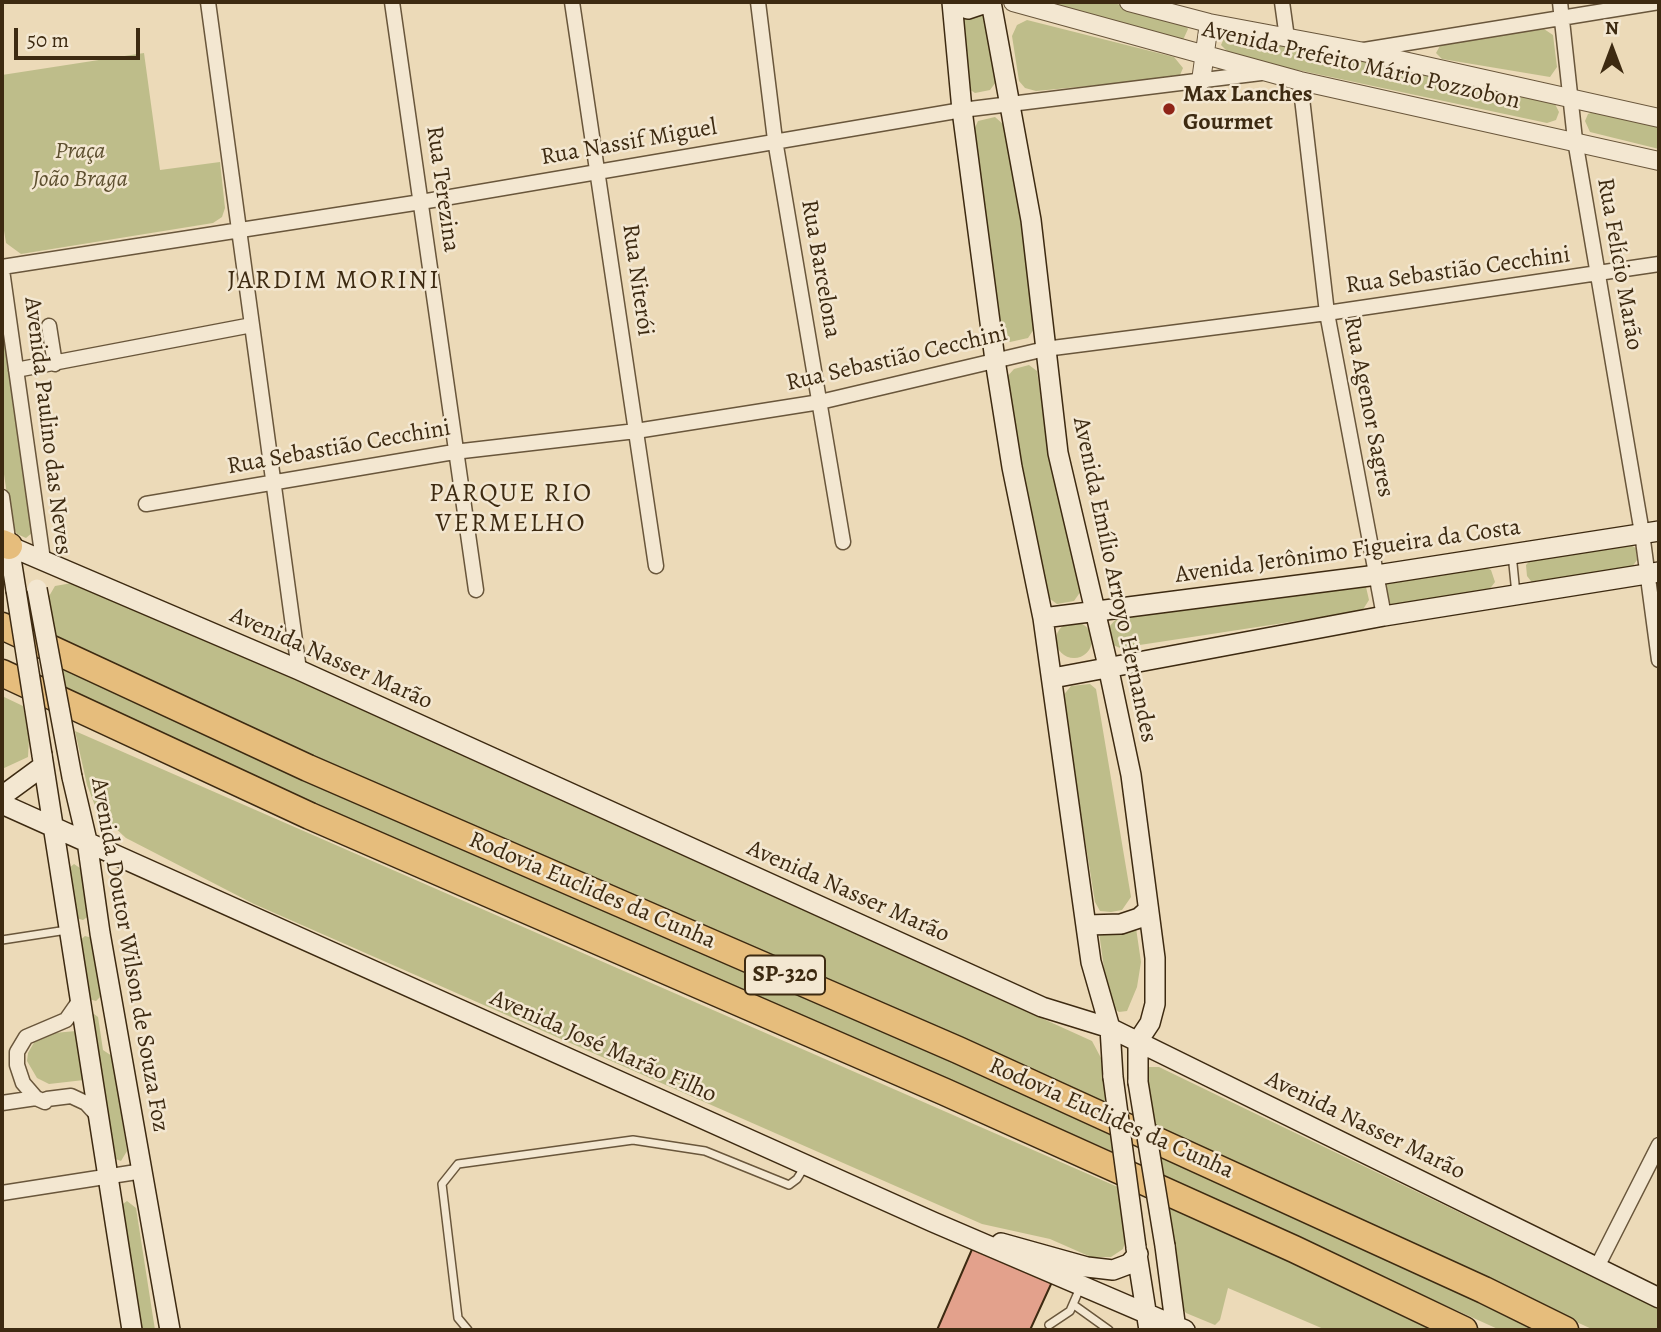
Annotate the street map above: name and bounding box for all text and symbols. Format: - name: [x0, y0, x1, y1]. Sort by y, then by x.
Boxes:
- scale bar: [18, 14, 144, 58]
- north arrow: [1577, 14, 1647, 84]
- street label: Avenida Prefeito Mário Pozzobon: [1199, 15, 1523, 117]
- text: N: [1605, 15, 1619, 41]
- text: 50 m: [27, 26, 69, 54]
- place label: Max Lanches Gourmet: [1183, 81, 1313, 137]
- marker: Max Lanches Gourmet: [1161, 101, 1177, 117]
- street label: Rua Nassif Miguel: [539, 113, 719, 173]
- street label: Rua Terezina: [419, 124, 465, 254]
- park label: Praça João Braga: [32, 138, 128, 194]
- street label: Rua Felício Marão: [1590, 176, 1648, 352]
- street label: Rua Barcelona: [794, 198, 846, 340]
- street label: Rua Niterói: [615, 222, 659, 338]
- street label: Rua Sebastião Cecchini: [1344, 241, 1572, 301]
- district label: JARDIM MORINI: [229, 266, 439, 298]
- street label: Avenida Paulino das Neves: [17, 296, 77, 556]
- street label: Rua Agenor Sagres: [1336, 314, 1400, 500]
- street label: Rua Sebastião Cecchini: [784, 320, 1010, 398]
- street label: Rua Sebastião Cecchini: [225, 414, 453, 482]
- street label: Avenida Emílio Arroyo Hernandes: [1065, 415, 1163, 745]
- district label: PARQUE RIO VERMELHO: [430, 479, 592, 540]
- street label: Avenida Jerônimo Figueira da Costa: [1173, 513, 1523, 591]
- street label: Avenida Nasser Marão: [225, 601, 437, 717]
- street label: Avenida Doutor Wilson de Souza Foz: [84, 776, 174, 1134]
- street label: Rodovia Euclides da Cunha: [464, 826, 720, 956]
- street label: Avenida Nasser Marão: [742, 834, 954, 950]
- road number: SP-320: [745, 956, 825, 994]
- street label: Avenida José Marão Filho: [485, 984, 721, 1110]
- street label: Rodovia Euclides da Cunha: [984, 1052, 1238, 1186]
- street label: Avenida Nasser Marão: [1260, 1065, 1470, 1187]

